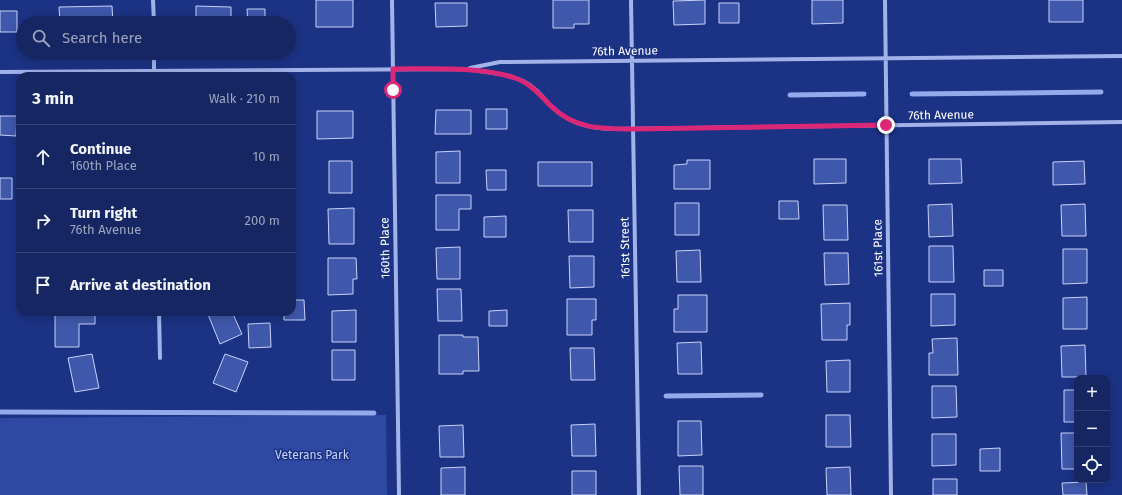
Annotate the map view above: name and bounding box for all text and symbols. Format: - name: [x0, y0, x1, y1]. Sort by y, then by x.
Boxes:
- search box: [16, 16, 296, 60]
- icon: search: [30, 27, 52, 49]
- text: Search here: [62, 29, 142, 47]
- street label: 76th Avenue: [592, 43, 658, 59]
- route start: [384, 81, 402, 99]
- text: 3 min: [32, 88, 74, 109]
- text: Walk · 210 m: [209, 91, 280, 106]
- street label: 76th Avenue: [908, 107, 974, 123]
- route end: [877, 116, 895, 134]
- text: Continue: [70, 140, 131, 158]
- icon: ahead: [32, 146, 54, 168]
- text: 10 m: [253, 149, 280, 164]
- text: 160th Place: [70, 158, 137, 173]
- text: Turn right: [70, 204, 137, 222]
- icon: right: [32, 210, 54, 232]
- text: 200 m: [244, 213, 280, 228]
- street label: 161st Street: [617, 216, 633, 279]
- street label: 160th Place: [377, 217, 393, 279]
- street label: 161st Place: [870, 219, 886, 277]
- text: 76th Avenue: [70, 222, 141, 237]
- icon: arrive: [32, 274, 54, 296]
- text: Arrive at destination: [70, 276, 211, 294]
- map controls: [1074, 375, 1110, 483]
- button: +: [1074, 375, 1110, 411]
- button: −: [1074, 411, 1110, 447]
- button: locate: [1074, 447, 1110, 483]
- park label: Veterans Park: [275, 448, 350, 462]

